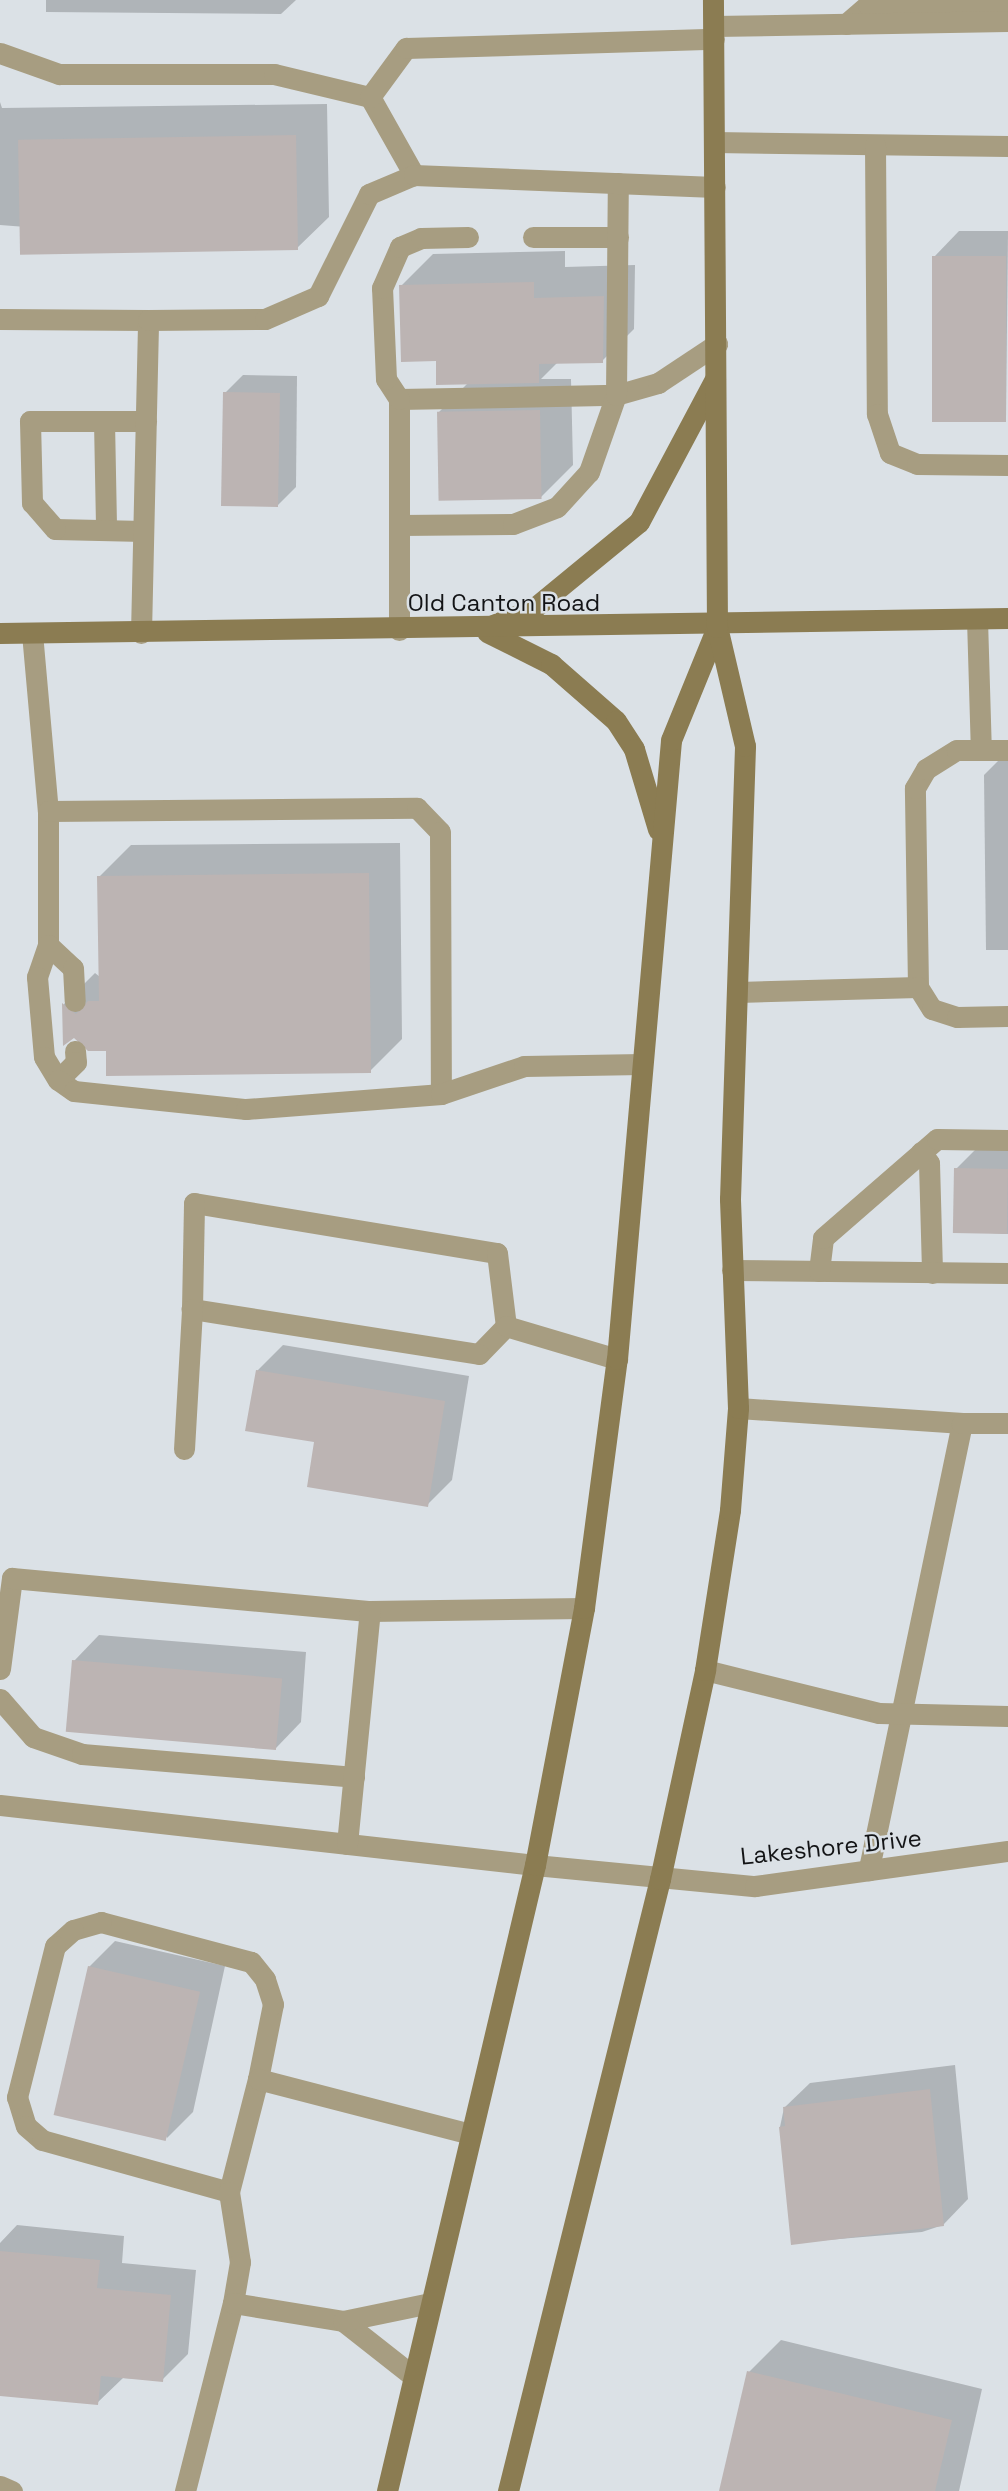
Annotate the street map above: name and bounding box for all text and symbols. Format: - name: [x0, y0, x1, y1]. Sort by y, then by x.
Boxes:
- street label: Old Canton Road: [408, 589, 600, 617]
- street label: Lakeshore Drive: [739, 1823, 923, 1871]

